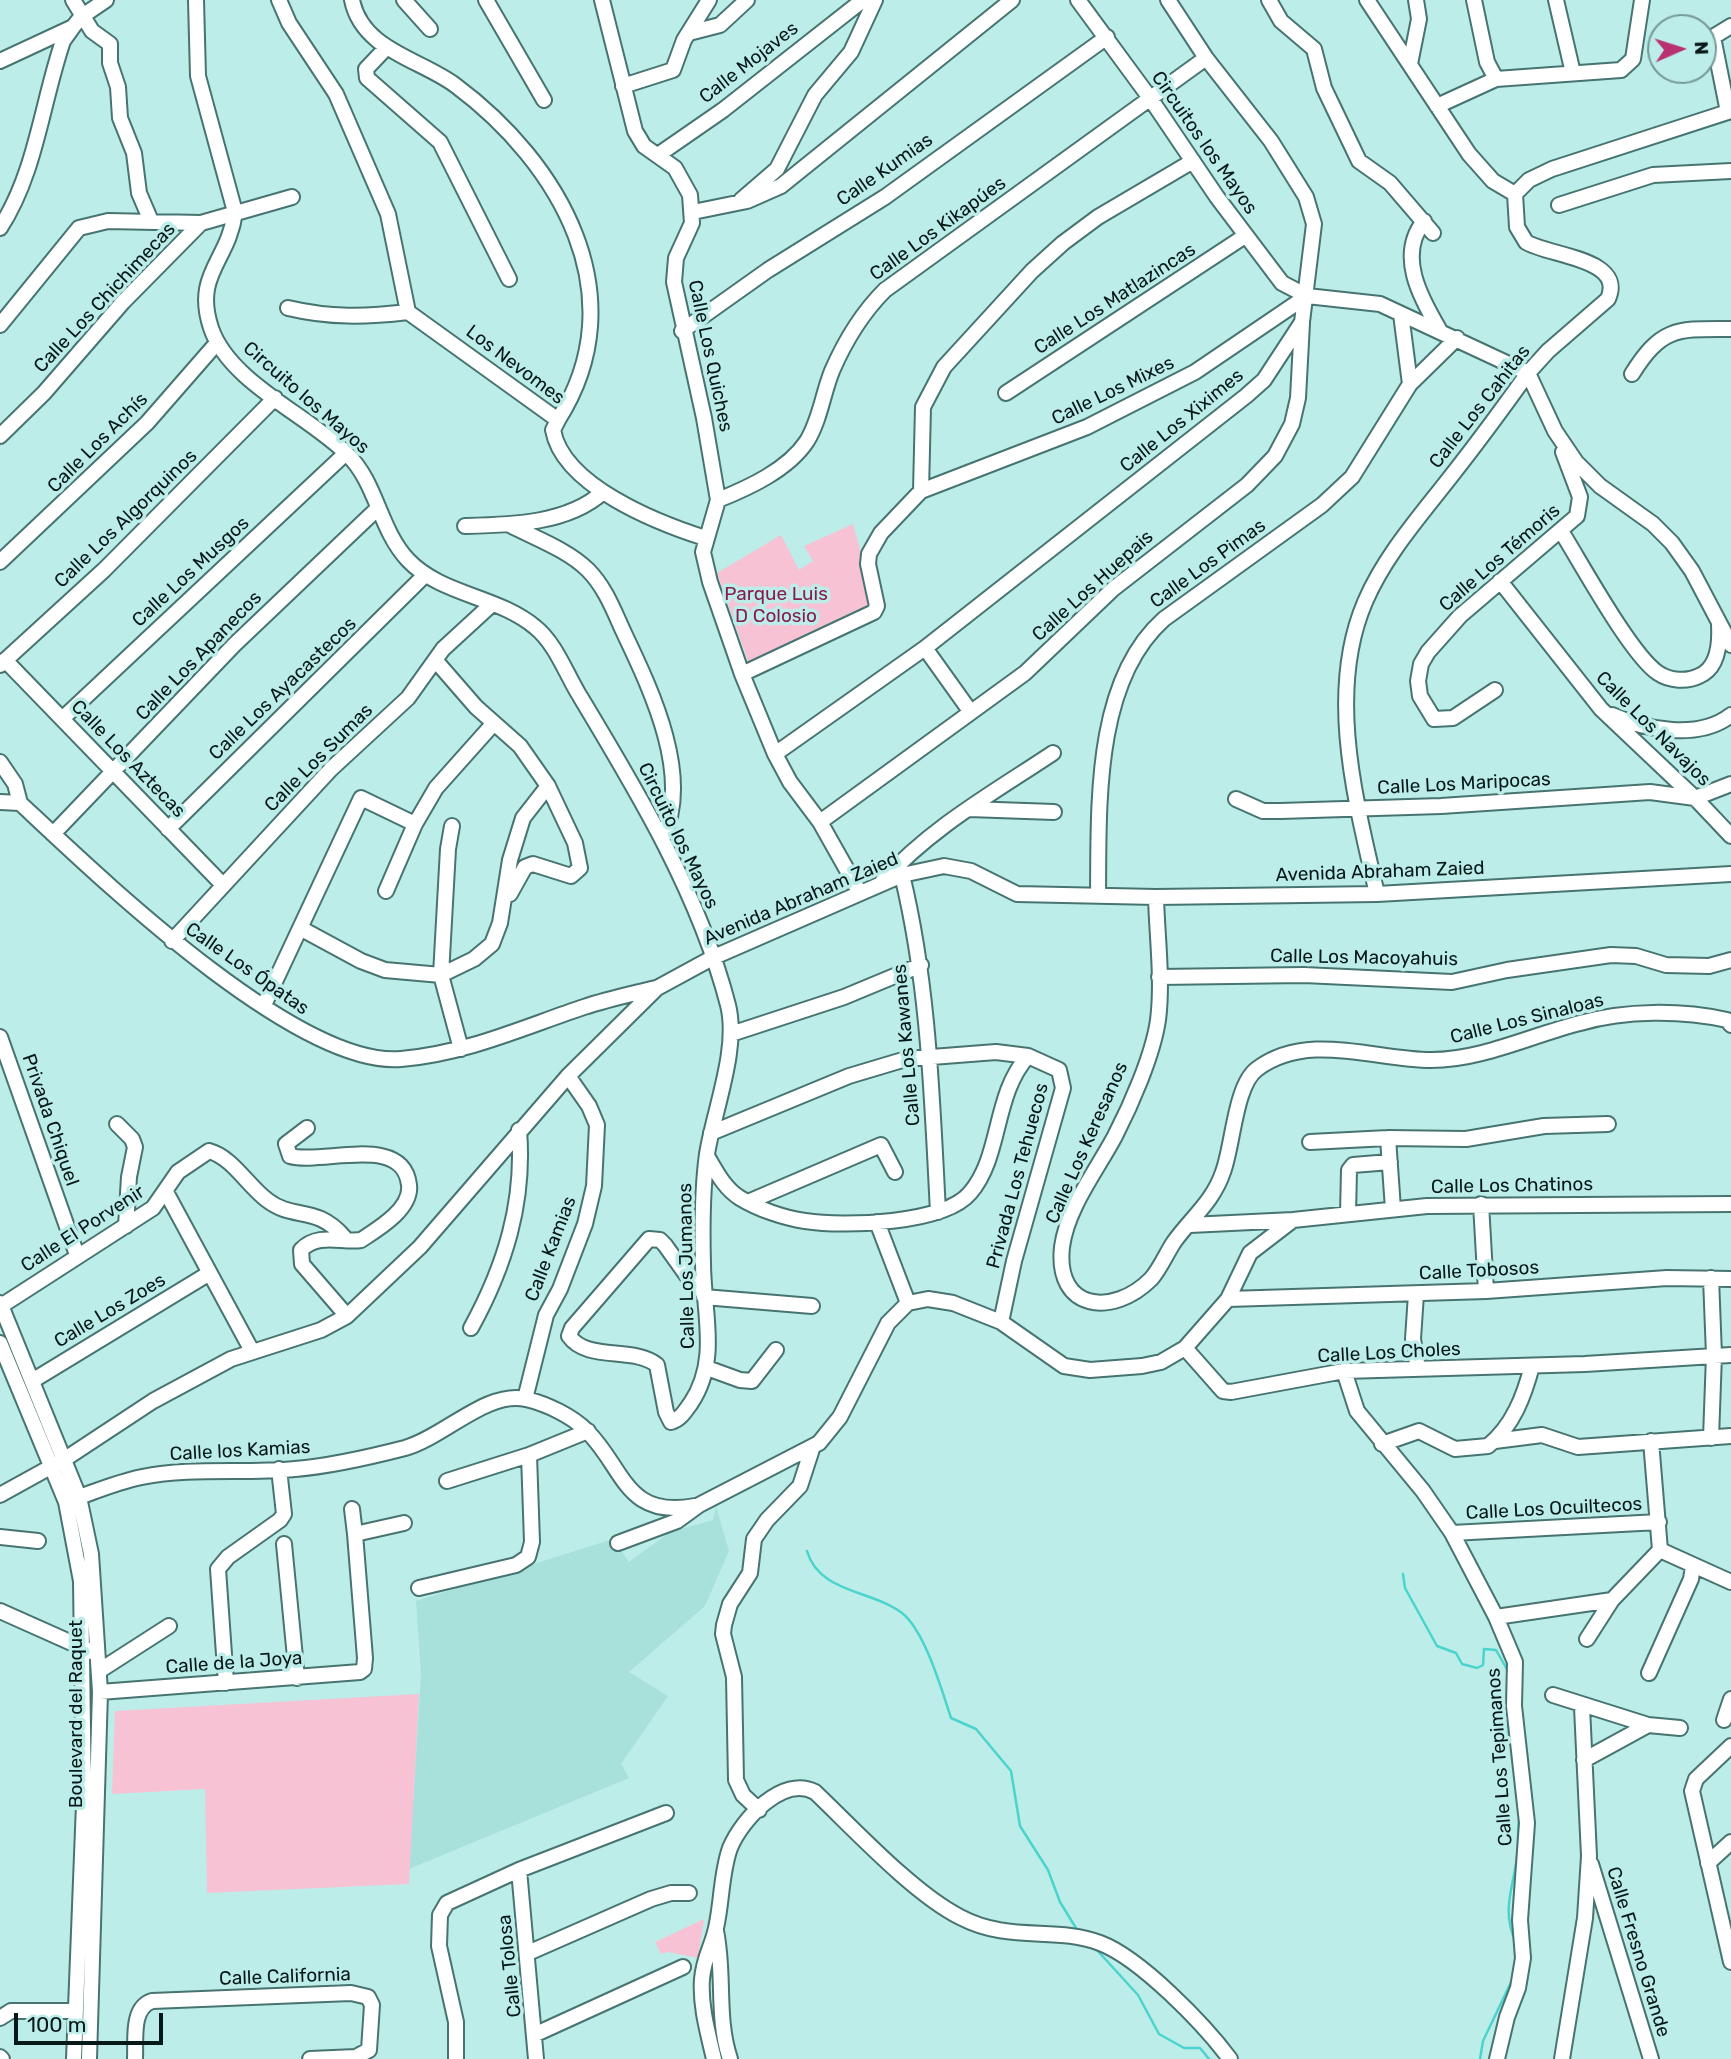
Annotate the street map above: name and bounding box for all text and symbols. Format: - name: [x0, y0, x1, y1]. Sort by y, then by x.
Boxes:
- north arrow: [1647, 14, 1717, 84]
- street label: Calle Mojaves: [695, 17, 803, 109]
- text: N: [1690, 41, 1713, 55]
- street label: Circuitos los Mayos: [1146, 67, 1262, 219]
- street label: Calle Kumias: [833, 129, 937, 211]
- street label: Calle Los Kikapúes: [866, 172, 1010, 286]
- street label: Calle Los Chichimecas: [29, 218, 181, 378]
- street label: Calle Los Matlazincas: [1030, 238, 1200, 360]
- street label: Calle Los Quiches: [683, 278, 737, 434]
- street label: Los Nevomes: [461, 321, 569, 409]
- street label: Circuito los Mayos: [238, 337, 374, 459]
- street label: Calle Los Cahitas: [1425, 341, 1535, 473]
- street label: Calle Los Mixes: [1048, 352, 1178, 430]
- street label: Calle Los Xiximes: [1116, 364, 1248, 478]
- street label: Calle Los Achís: [43, 388, 153, 498]
- street label: Calle Los Algorquinos: [50, 445, 202, 593]
- street label: Calle Los Témoris: [1435, 499, 1565, 617]
- street label: Calle Los Musgos: [128, 512, 254, 632]
- street label: Calle Los Pimas: [1146, 514, 1270, 614]
- street label: Calle Los Huepais: [1028, 526, 1158, 646]
- park label: Parque Luis D Colosio: [724, 584, 828, 628]
- street label: Calle Los Apanecos: [131, 587, 267, 725]
- street label: Calle Los Ayacastecos: [205, 613, 361, 765]
- street label: Calle Los Navajos: [1591, 667, 1715, 791]
- street label: Calle Los Aztecas: [66, 695, 190, 823]
- street label: Calle Los Sumas: [260, 699, 378, 817]
- street label: Circuito los Mayos: [633, 759, 723, 913]
- street label: Calle Los Maripocas: [1377, 768, 1551, 800]
- street label: Avenida Abraham Zaied: [700, 848, 902, 950]
- street label: Avenida Abraham Zaied: [1275, 857, 1485, 887]
- street label: Calle Los Ópatas: [181, 918, 313, 1020]
- street label: Calle Los Macoyahuis: [1270, 945, 1458, 971]
- street label: Calle Los Kawanes: [889, 963, 925, 1127]
- street label: Calle Los Sinaloas: [1448, 989, 1606, 1049]
- street label: Privada Chiquel: [17, 1051, 83, 1189]
- street label: Calle Los Keresanos: [1041, 1058, 1133, 1228]
- street label: Privada Los Tehuecos: [982, 1081, 1054, 1271]
- street label: Calle Los Chatinos: [1431, 1173, 1593, 1199]
- street label: Calle El Porvenir: [17, 1181, 149, 1277]
- street label: Calle Los Jumanos: [674, 1183, 700, 1349]
- street label: Calle Kamias: [520, 1193, 582, 1305]
- street label: Calle Tobosos: [1418, 1256, 1540, 1286]
- street label: Calle Los Zoes: [50, 1269, 170, 1353]
- street label: Calle Los Choles: [1317, 1338, 1461, 1368]
- street label: Calle los Kamias: [169, 1436, 311, 1466]
- street label: Calle Los Ocuiltecos: [1465, 1493, 1643, 1525]
- street label: Boulevard del Raquet: [66, 1620, 88, 1808]
- street label: Calle de la Joya: [165, 1647, 303, 1679]
- street label: Calle Los Tepimanos: [1482, 1667, 1518, 1847]
- street label: Calle Fresno Grande: [1601, 1864, 1675, 2040]
- street label: Calle Tolosa: [493, 1913, 527, 2019]
- street label: Calle California: [219, 1963, 351, 1991]
- scale bar: [18, 2000, 166, 2044]
- text: 100 m: [27, 2012, 86, 2037]

